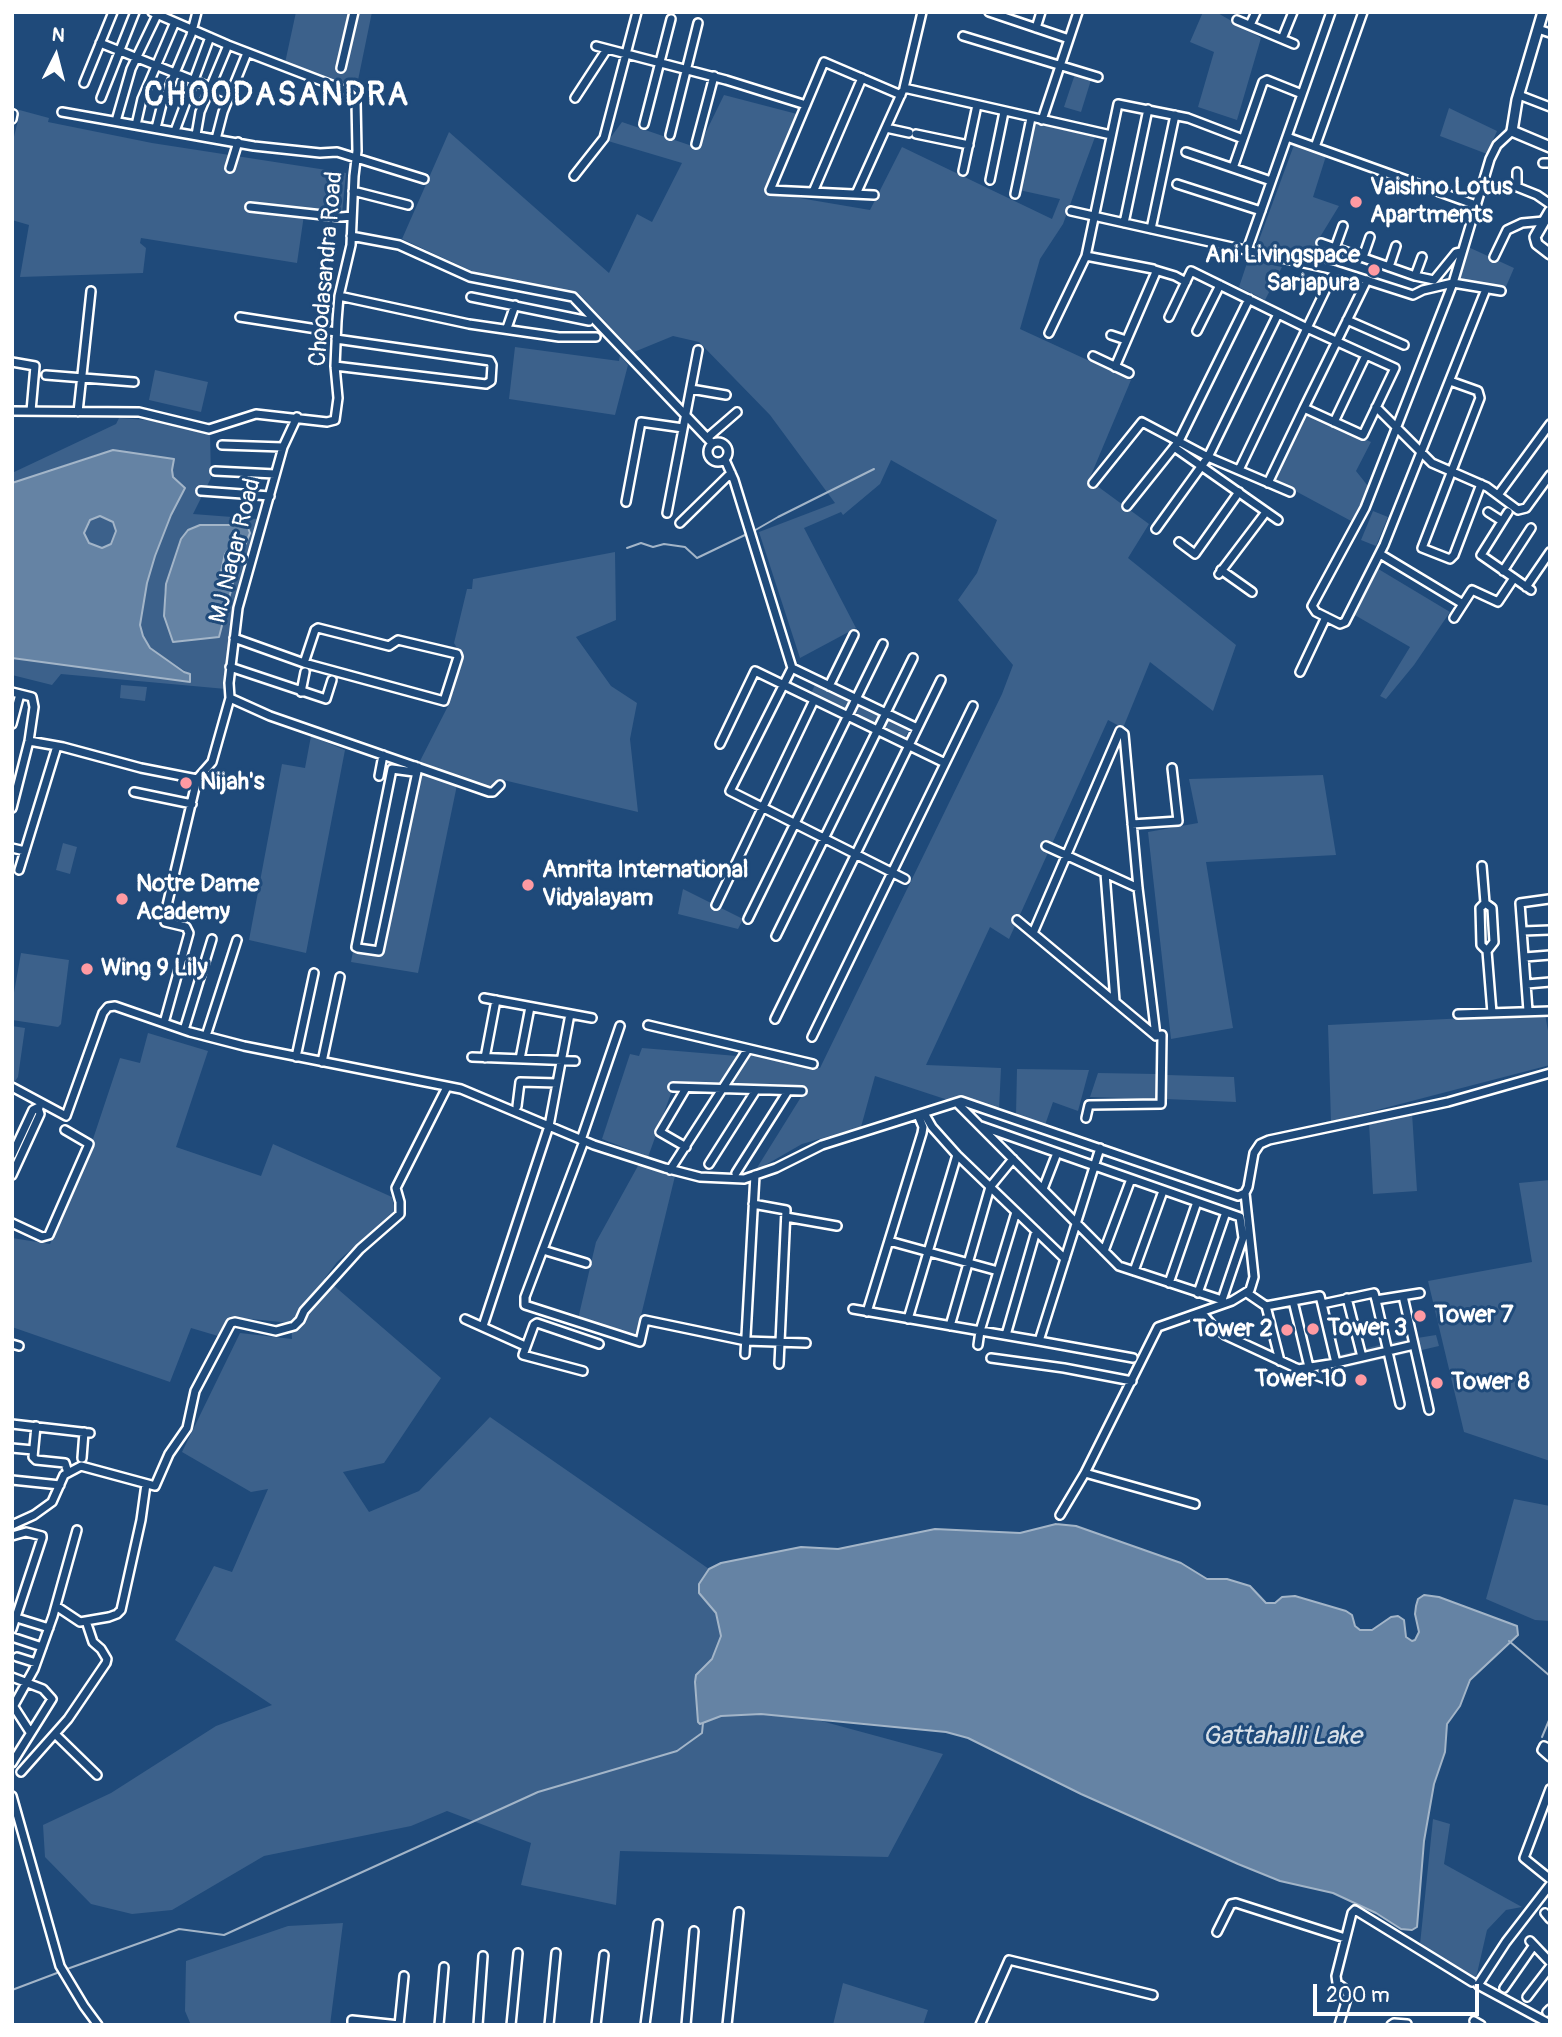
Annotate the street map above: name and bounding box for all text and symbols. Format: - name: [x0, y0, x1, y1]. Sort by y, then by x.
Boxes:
- north arrow: [21, 21, 91, 91]
- text: N: [51, 23, 66, 48]
- district label: CHOODASANDRA: [146, 78, 408, 116]
- street label: Choodasandra Road: [304, 170, 350, 368]
- place label: Vaishno Lotus Apartments: [1370, 174, 1513, 230]
- marker: Vaishno Lotus Apartments: [1348, 194, 1364, 210]
- place label: Ani Livingspace Sarjapura: [1205, 242, 1360, 298]
- marker: Ani Livingspace Sarjapura: [1366, 262, 1382, 278]
- street label: MJ Nagar Road: [204, 476, 268, 626]
- place label: Nijah's: [200, 769, 264, 797]
- marker: Nijah's: [178, 775, 194, 791]
- place label: Amrita International Vidyalayam: [542, 857, 749, 913]
- place label: Notre Dame Academy: [136, 871, 259, 927]
- marker: Amrita International Vidyalayam: [520, 877, 536, 893]
- marker: Notre Dame Academy: [114, 891, 130, 907]
- place label: Wing 9 Lily: [101, 955, 208, 983]
- marker: Wing 9 Lily: [79, 961, 95, 977]
- place label: Tower 7: [1434, 1302, 1513, 1330]
- marker: Tower 7: [1412, 1308, 1428, 1324]
- place label: Tower 3: [1327, 1315, 1407, 1343]
- place label: Tower 2: [1193, 1316, 1273, 1344]
- marker: Tower 3: [1305, 1321, 1321, 1337]
- marker: Tower 2: [1279, 1322, 1295, 1338]
- place label: Tower 10: [1255, 1366, 1347, 1394]
- place label: Tower 8: [1451, 1369, 1530, 1397]
- marker: Tower 10: [1353, 1372, 1369, 1388]
- marker: Tower 8: [1429, 1375, 1445, 1391]
- water label: Gattahalli Lake: [1203, 1721, 1361, 1753]
- scale bar: [1317, 1970, 1483, 2014]
- text: 200 m: [1326, 1982, 1390, 2009]

